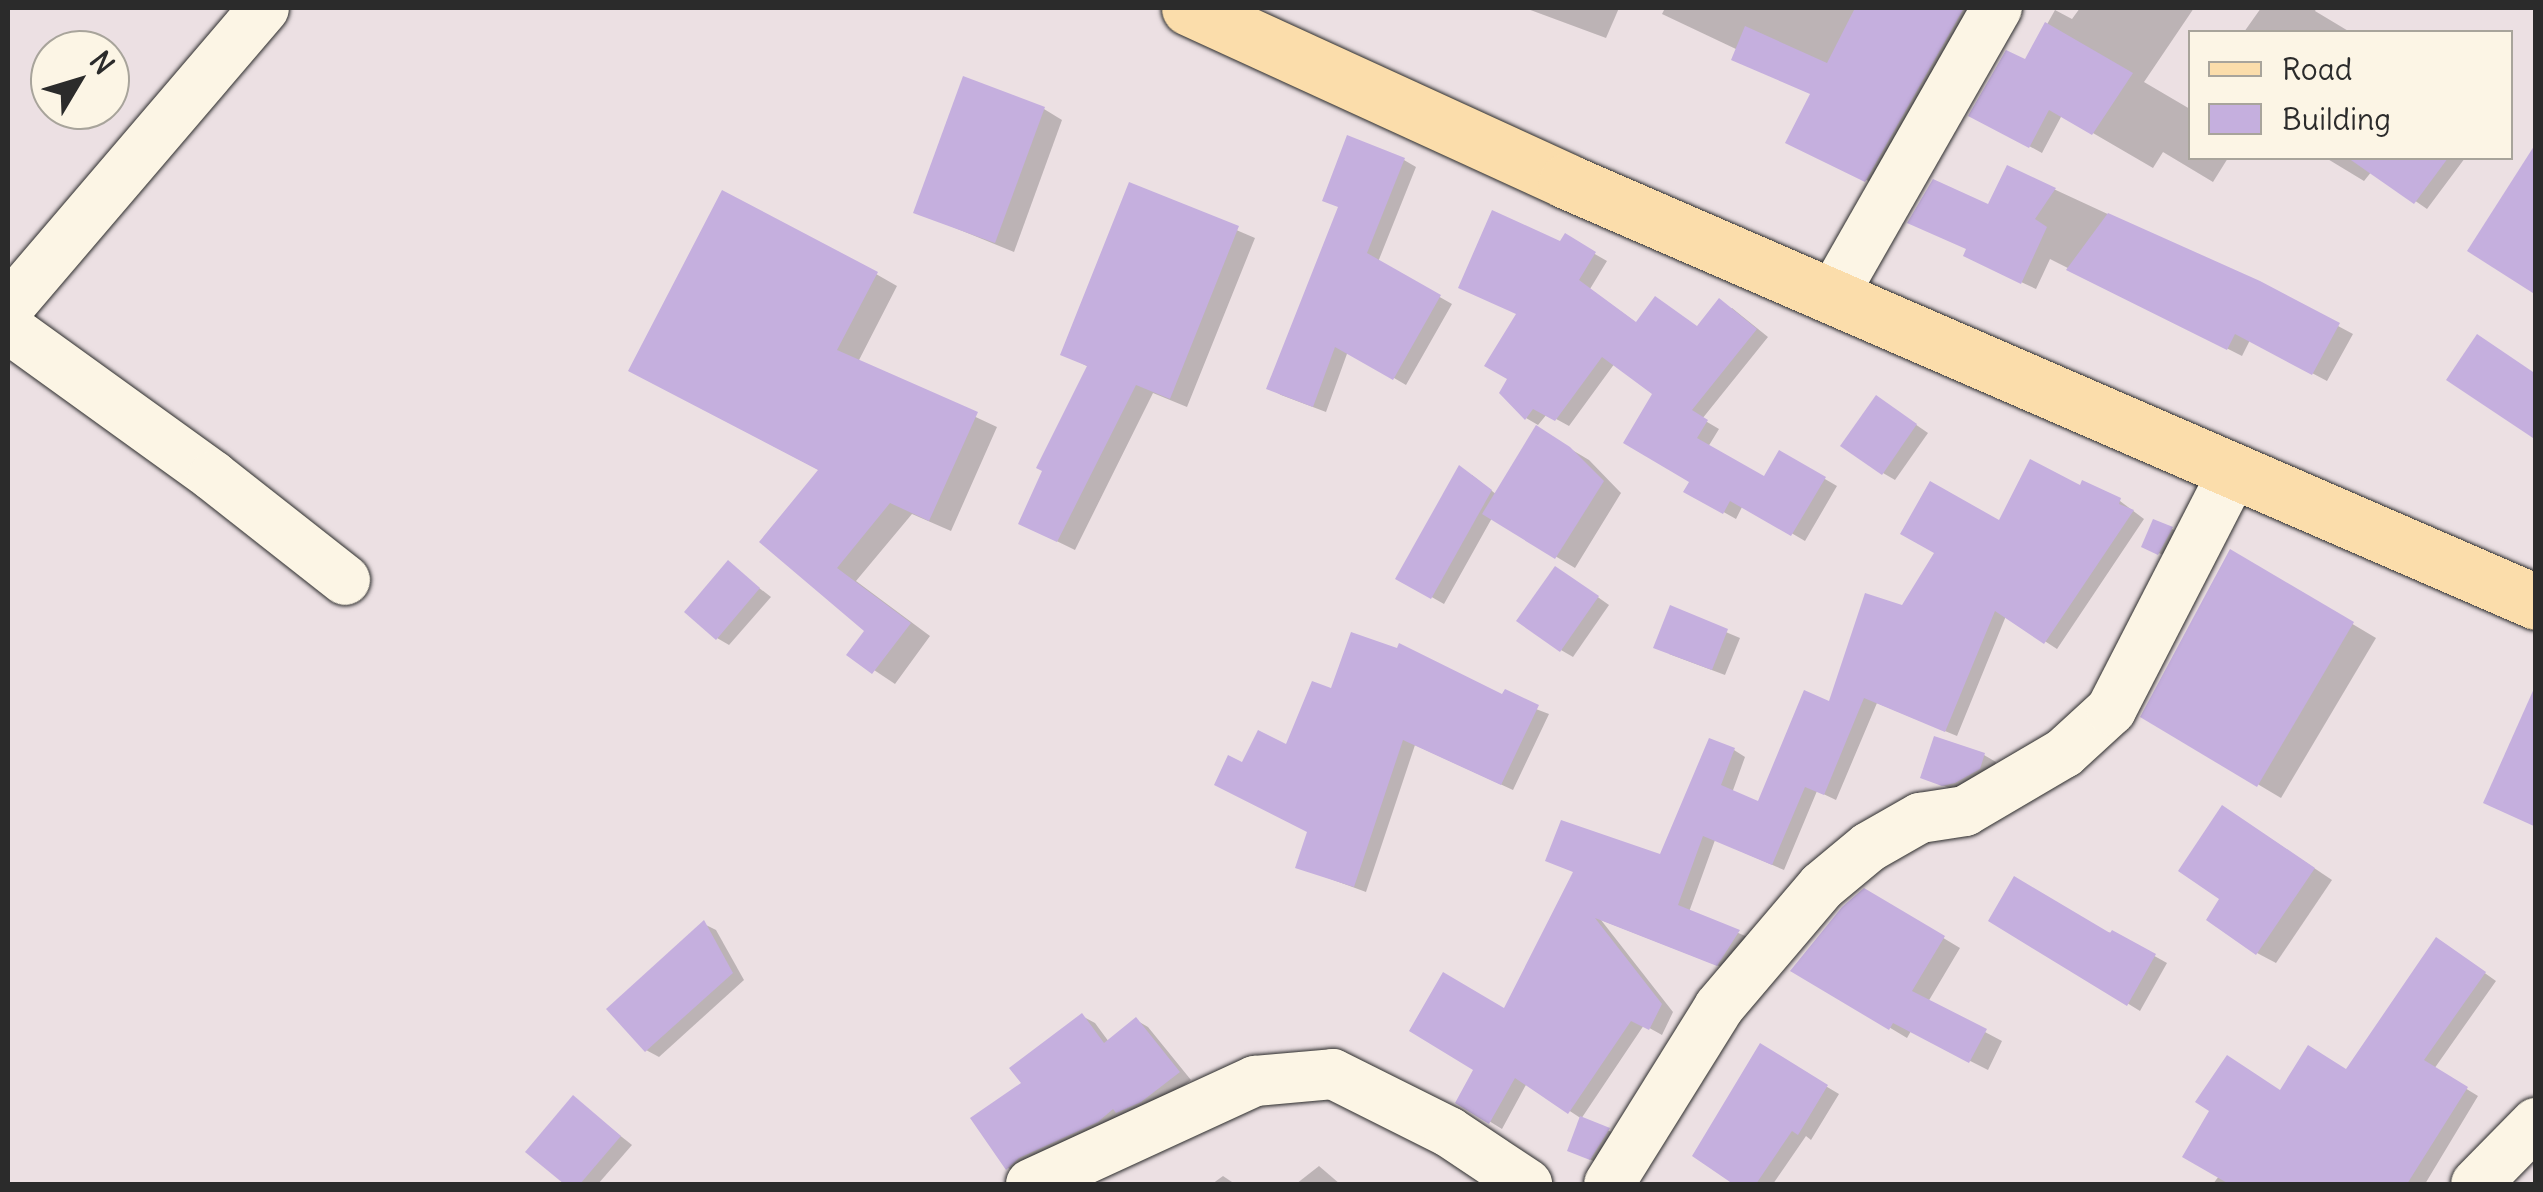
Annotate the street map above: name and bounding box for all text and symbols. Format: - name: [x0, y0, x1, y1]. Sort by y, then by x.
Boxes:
- north arrow: [30, 30, 130, 130]
- legend: [2188, 30, 2513, 160]
- text: N: [82, 44, 122, 81]
- text: Road: [2282, 50, 2352, 88]
- text: Building: [2282, 100, 2391, 138]

